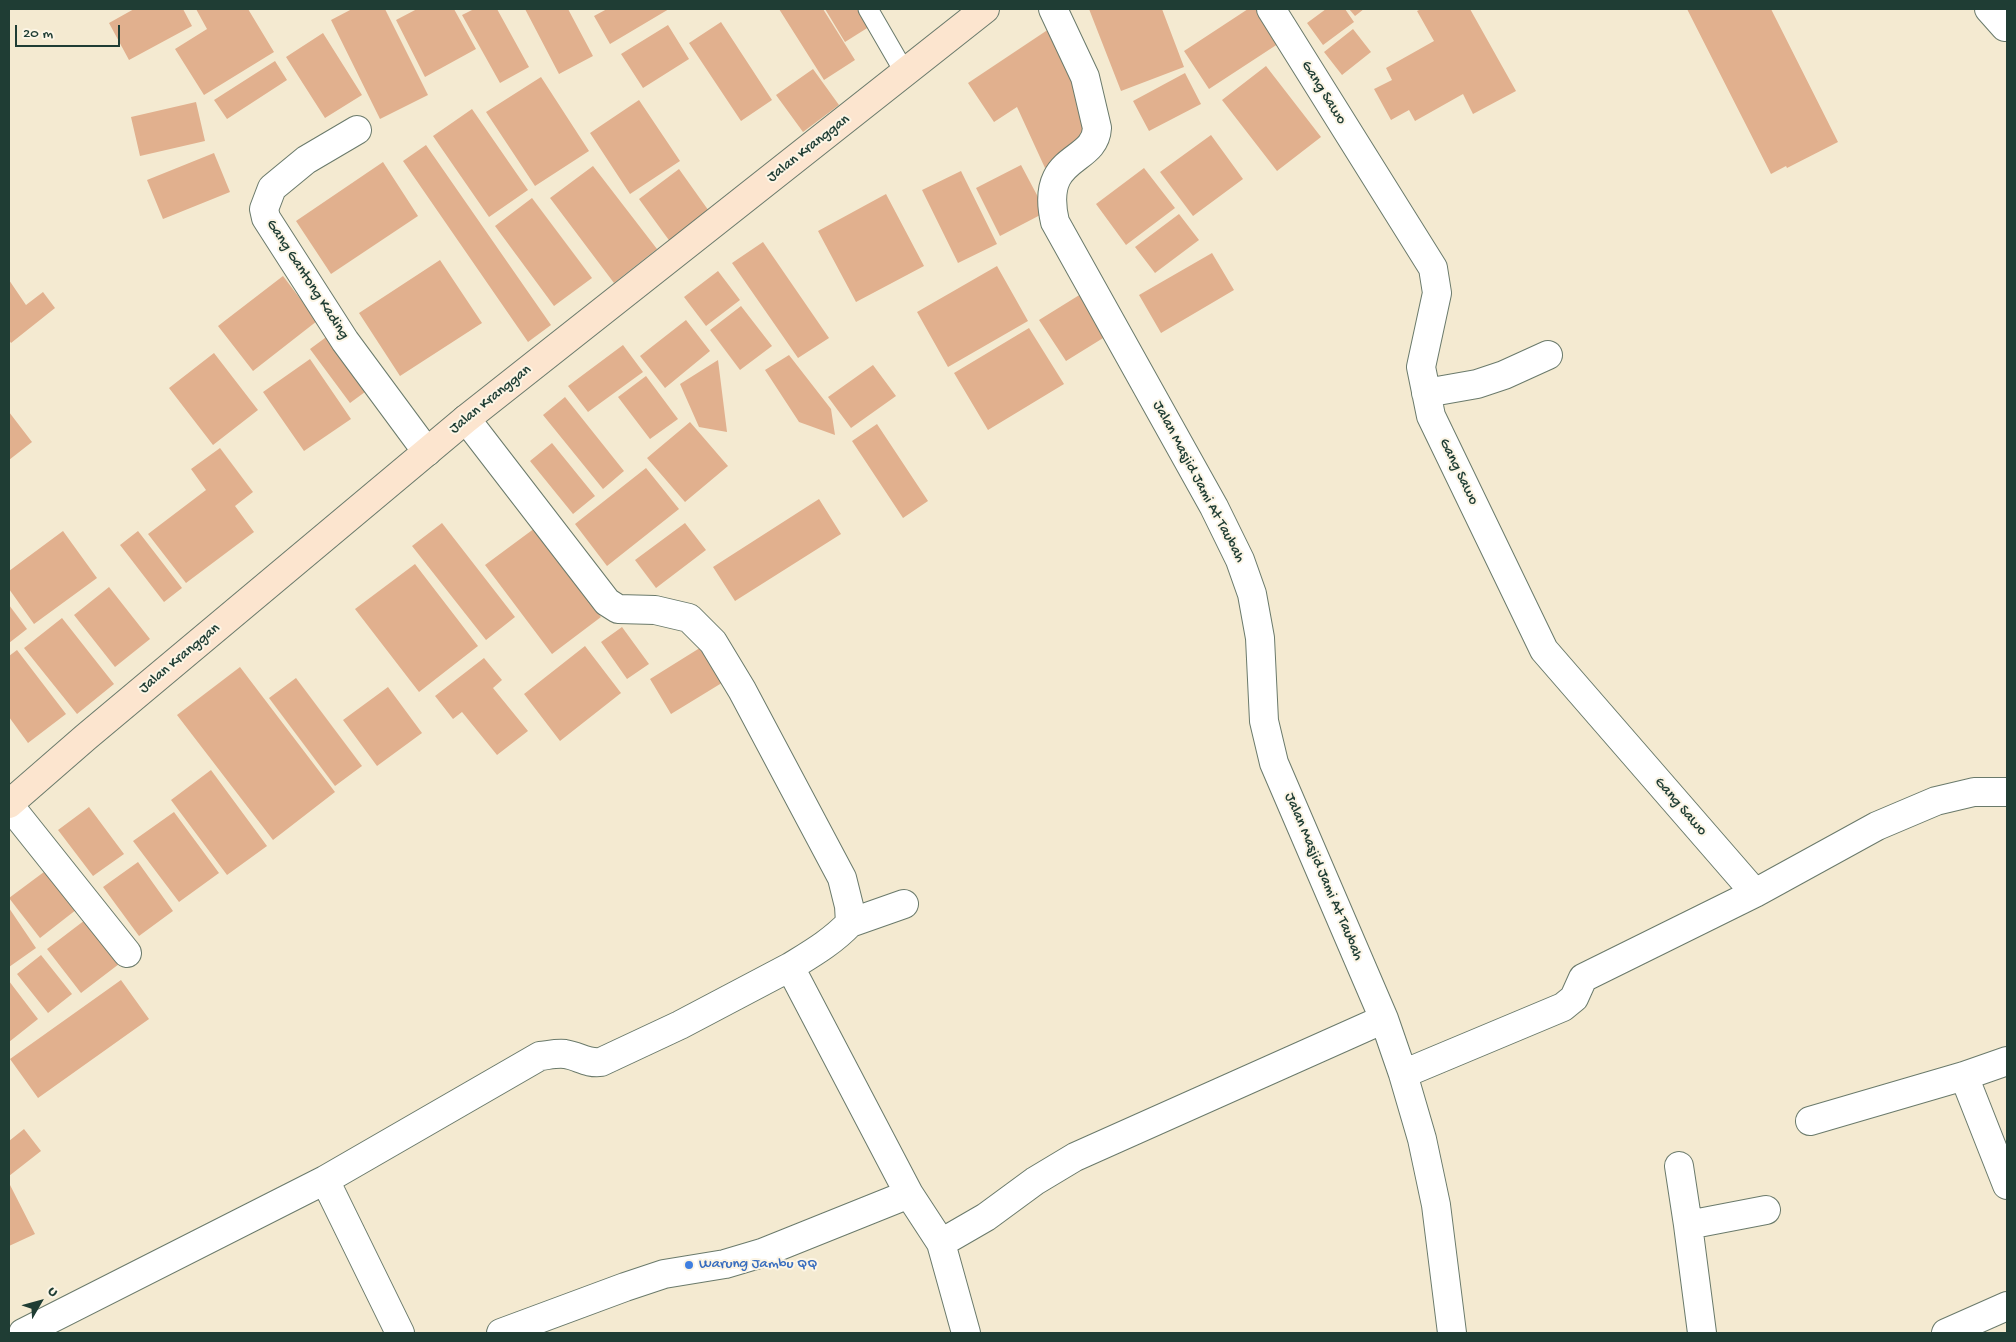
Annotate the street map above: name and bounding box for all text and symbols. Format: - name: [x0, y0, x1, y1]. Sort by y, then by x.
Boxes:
- scale bar: [18, 15, 122, 47]
- text: 20 m: [23, 25, 53, 43]
- street label: Gang Sawo: [1296, 58, 1350, 128]
- street label: Jalan Kranggan: [764, 111, 854, 187]
- street label: Gang Gantong Kading: [262, 217, 352, 343]
- street label: Jalan Kranggan: [446, 361, 536, 439]
- street label: Jalan Masjid Jami At Taubah: [1148, 398, 1248, 566]
- street label: Gang Sawo: [1434, 436, 1482, 508]
- street label: Jalan Kranggan: [136, 620, 224, 698]
- street label: Gang Sawo: [1650, 774, 1710, 840]
- street label: Jalan Masjid Jami At Taubah: [1279, 790, 1367, 964]
- place label: Warung Jambu QQ: [699, 1256, 817, 1274]
- marker: Warung Jambu QQ: [683, 1259, 695, 1271]
- north arrow: [15, 1277, 65, 1327]
- text: U: [43, 1284, 61, 1301]

